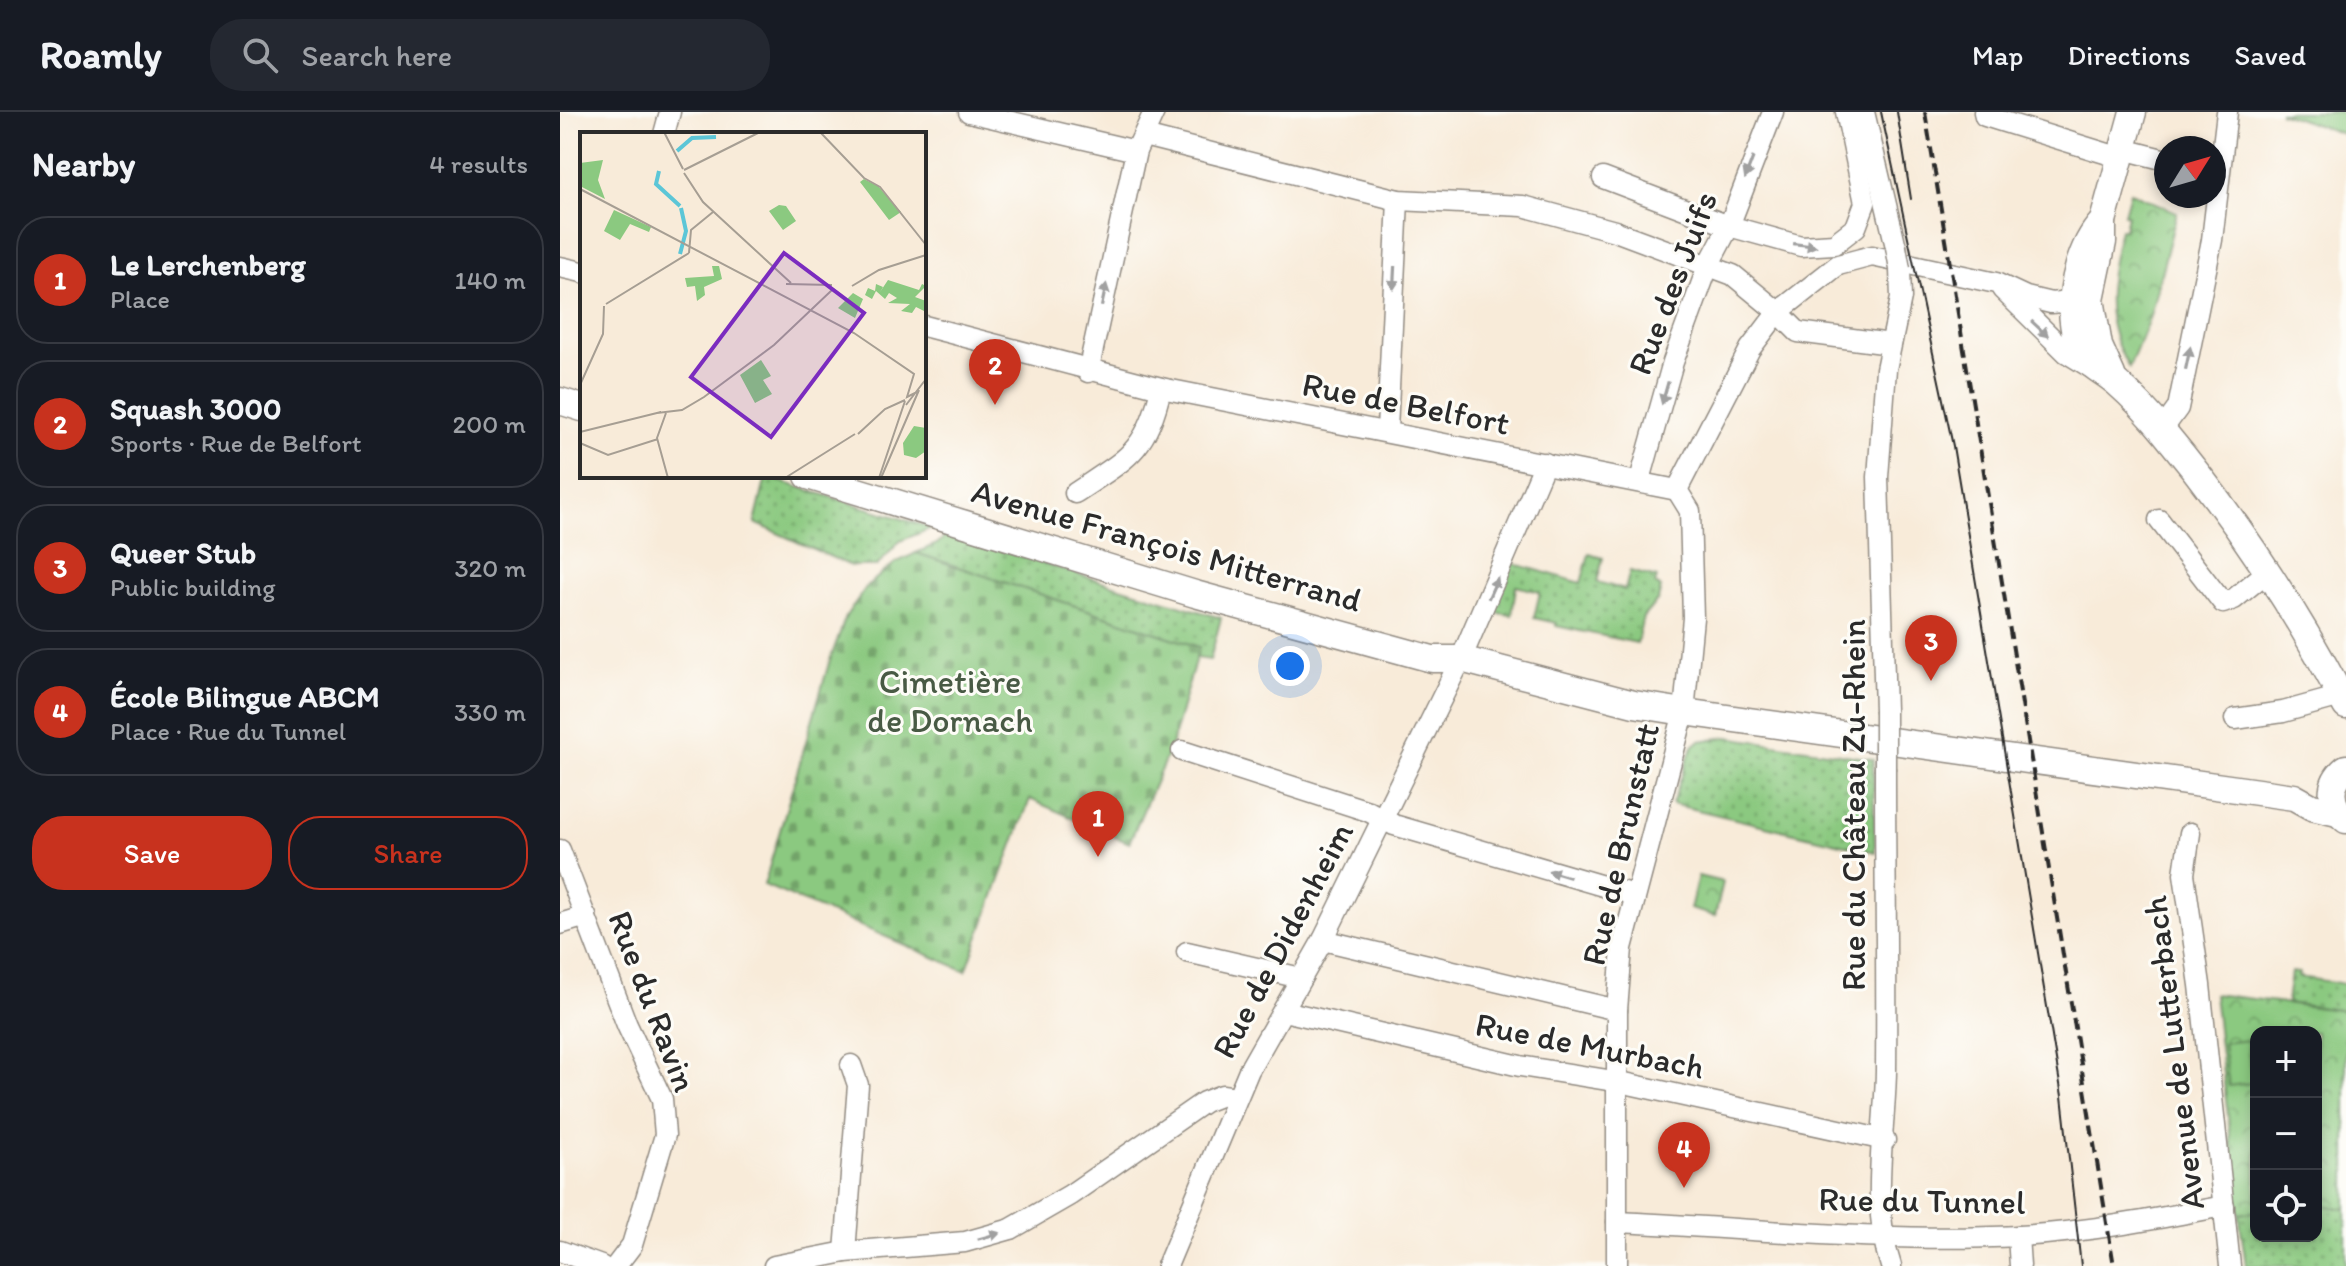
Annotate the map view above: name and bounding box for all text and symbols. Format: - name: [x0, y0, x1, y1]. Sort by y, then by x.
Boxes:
- search box: [210, 19, 770, 91]
- text: Roamly: [40, 32, 162, 78]
- icon: search: [238, 33, 282, 77]
- text: Search here: [302, 37, 452, 74]
- text: Map: [1972, 38, 2023, 72]
- text: Directions: [2067, 38, 2191, 72]
- text: Saved: [2235, 38, 2306, 72]
- inset map: [580, 132, 926, 478]
- north arrow: [2154, 136, 2226, 208]
- text: Nearby: [32, 144, 135, 185]
- text: 4 results: [429, 148, 528, 180]
- one-way arrow: [1742, 156, 1755, 180]
- street label: Rue des Juifs: [1619, 186, 1726, 381]
- one-way arrow: [1792, 239, 1817, 252]
- text: Le Lerchenberg: [110, 246, 306, 283]
- text: 1: [54, 264, 66, 296]
- text: 140 m: [455, 264, 526, 296]
- one-way arrow: [1387, 266, 1400, 291]
- text: Place: [110, 283, 170, 315]
- one-way arrow: [1098, 283, 1111, 308]
- one-way arrow: [2030, 319, 2049, 337]
- pin: 2: [969, 339, 1021, 405]
- one-way arrow: [2182, 345, 2195, 370]
- street label: Rue de Belfort: [1299, 363, 1513, 444]
- one-way arrow: [1658, 380, 1670, 405]
- text: Squash 3000: [110, 390, 281, 427]
- text: 2: [53, 408, 67, 440]
- text: 200 m: [453, 408, 526, 440]
- text: Sports · Rue de Belfort: [110, 427, 361, 459]
- street label: Avenue François Mitterrand: [967, 470, 1367, 621]
- text: Queer Stub: [110, 534, 256, 571]
- text: 3: [53, 552, 67, 584]
- text: 320 m: [454, 552, 526, 584]
- text: Public building: [110, 571, 276, 603]
- one-way arrow: [1486, 576, 1499, 599]
- pin: 3: [1905, 615, 1957, 681]
- street label: Rue du Château Zu-Rhein: [1833, 619, 1874, 991]
- your location: [1270, 646, 1310, 686]
- park label: Cimetière de Dornach: [867, 661, 1033, 741]
- text: École Bilingue ABCM: [110, 678, 380, 715]
- text: 4: [52, 696, 68, 728]
- text: 330 m: [454, 696, 526, 728]
- text: Place · Rue du Tunnel: [110, 715, 346, 747]
- street label: Rue de Brunstatt: [1573, 719, 1668, 969]
- pin: 1: [1072, 791, 1124, 857]
- street label: Rue de Didenheim: [1203, 815, 1362, 1065]
- button: Save: [32, 816, 272, 890]
- button: Share: [288, 816, 528, 890]
- one-way arrow: [1546, 868, 1571, 880]
- street label: Avenue de Lutterbach: [2134, 893, 2213, 1212]
- street label: Rue du Ravin: [599, 905, 706, 1097]
- street label: Rue de Murbach: [1472, 1003, 1708, 1088]
- map controls: [2250, 1026, 2322, 1242]
- button: +: [2250, 1026, 2322, 1098]
- button: −: [2250, 1098, 2322, 1170]
- pin: 4: [1658, 1122, 1710, 1188]
- button: locate: [2250, 1170, 2322, 1242]
- street label: Rue du Tunnel: [1818, 1178, 2026, 1223]
- one-way arrow: [978, 1229, 1002, 1242]

